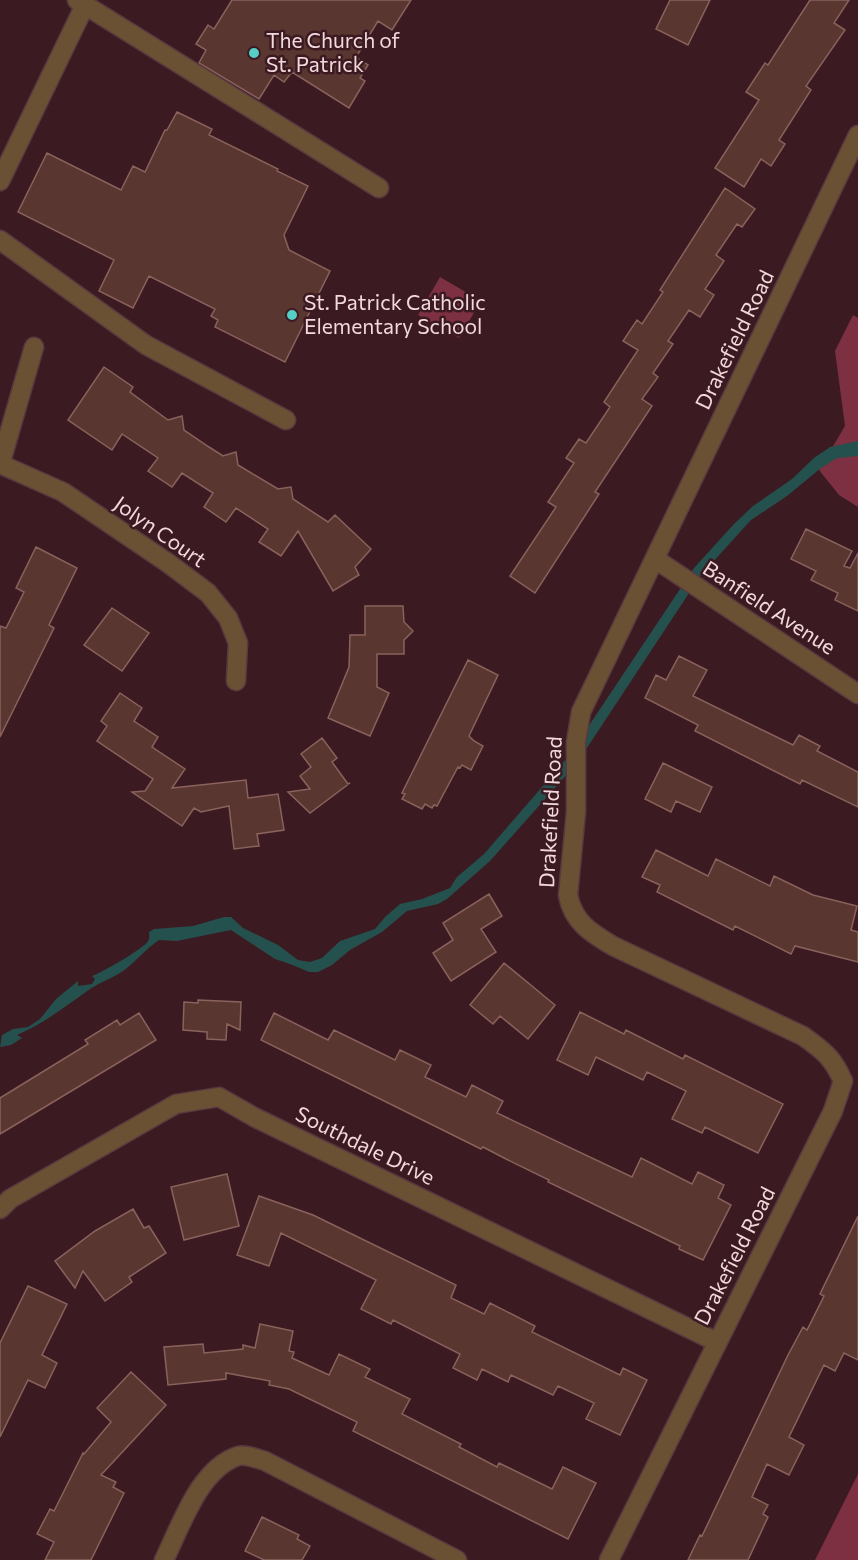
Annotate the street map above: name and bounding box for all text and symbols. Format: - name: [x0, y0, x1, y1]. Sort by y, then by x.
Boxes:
- place label: The Church of St. Patrick: [266, 27, 401, 76]
- marker: The Church of St. Patrick: [247, 46, 261, 60]
- street label: Drakefield Road: [689, 266, 778, 413]
- place label: St. Patrick Catholic Elementary School: [304, 289, 486, 338]
- marker: St. Patrick Catholic Elementary School: [285, 308, 299, 322]
- street label: Jolyn Court: [110, 490, 212, 572]
- street label: Banfield Avenue: [699, 555, 841, 659]
- street label: Drakefield Road: [533, 735, 566, 888]
- street label: Southdale Drive: [292, 1100, 439, 1189]
- street label: Drakefield Road: [688, 1182, 779, 1329]

